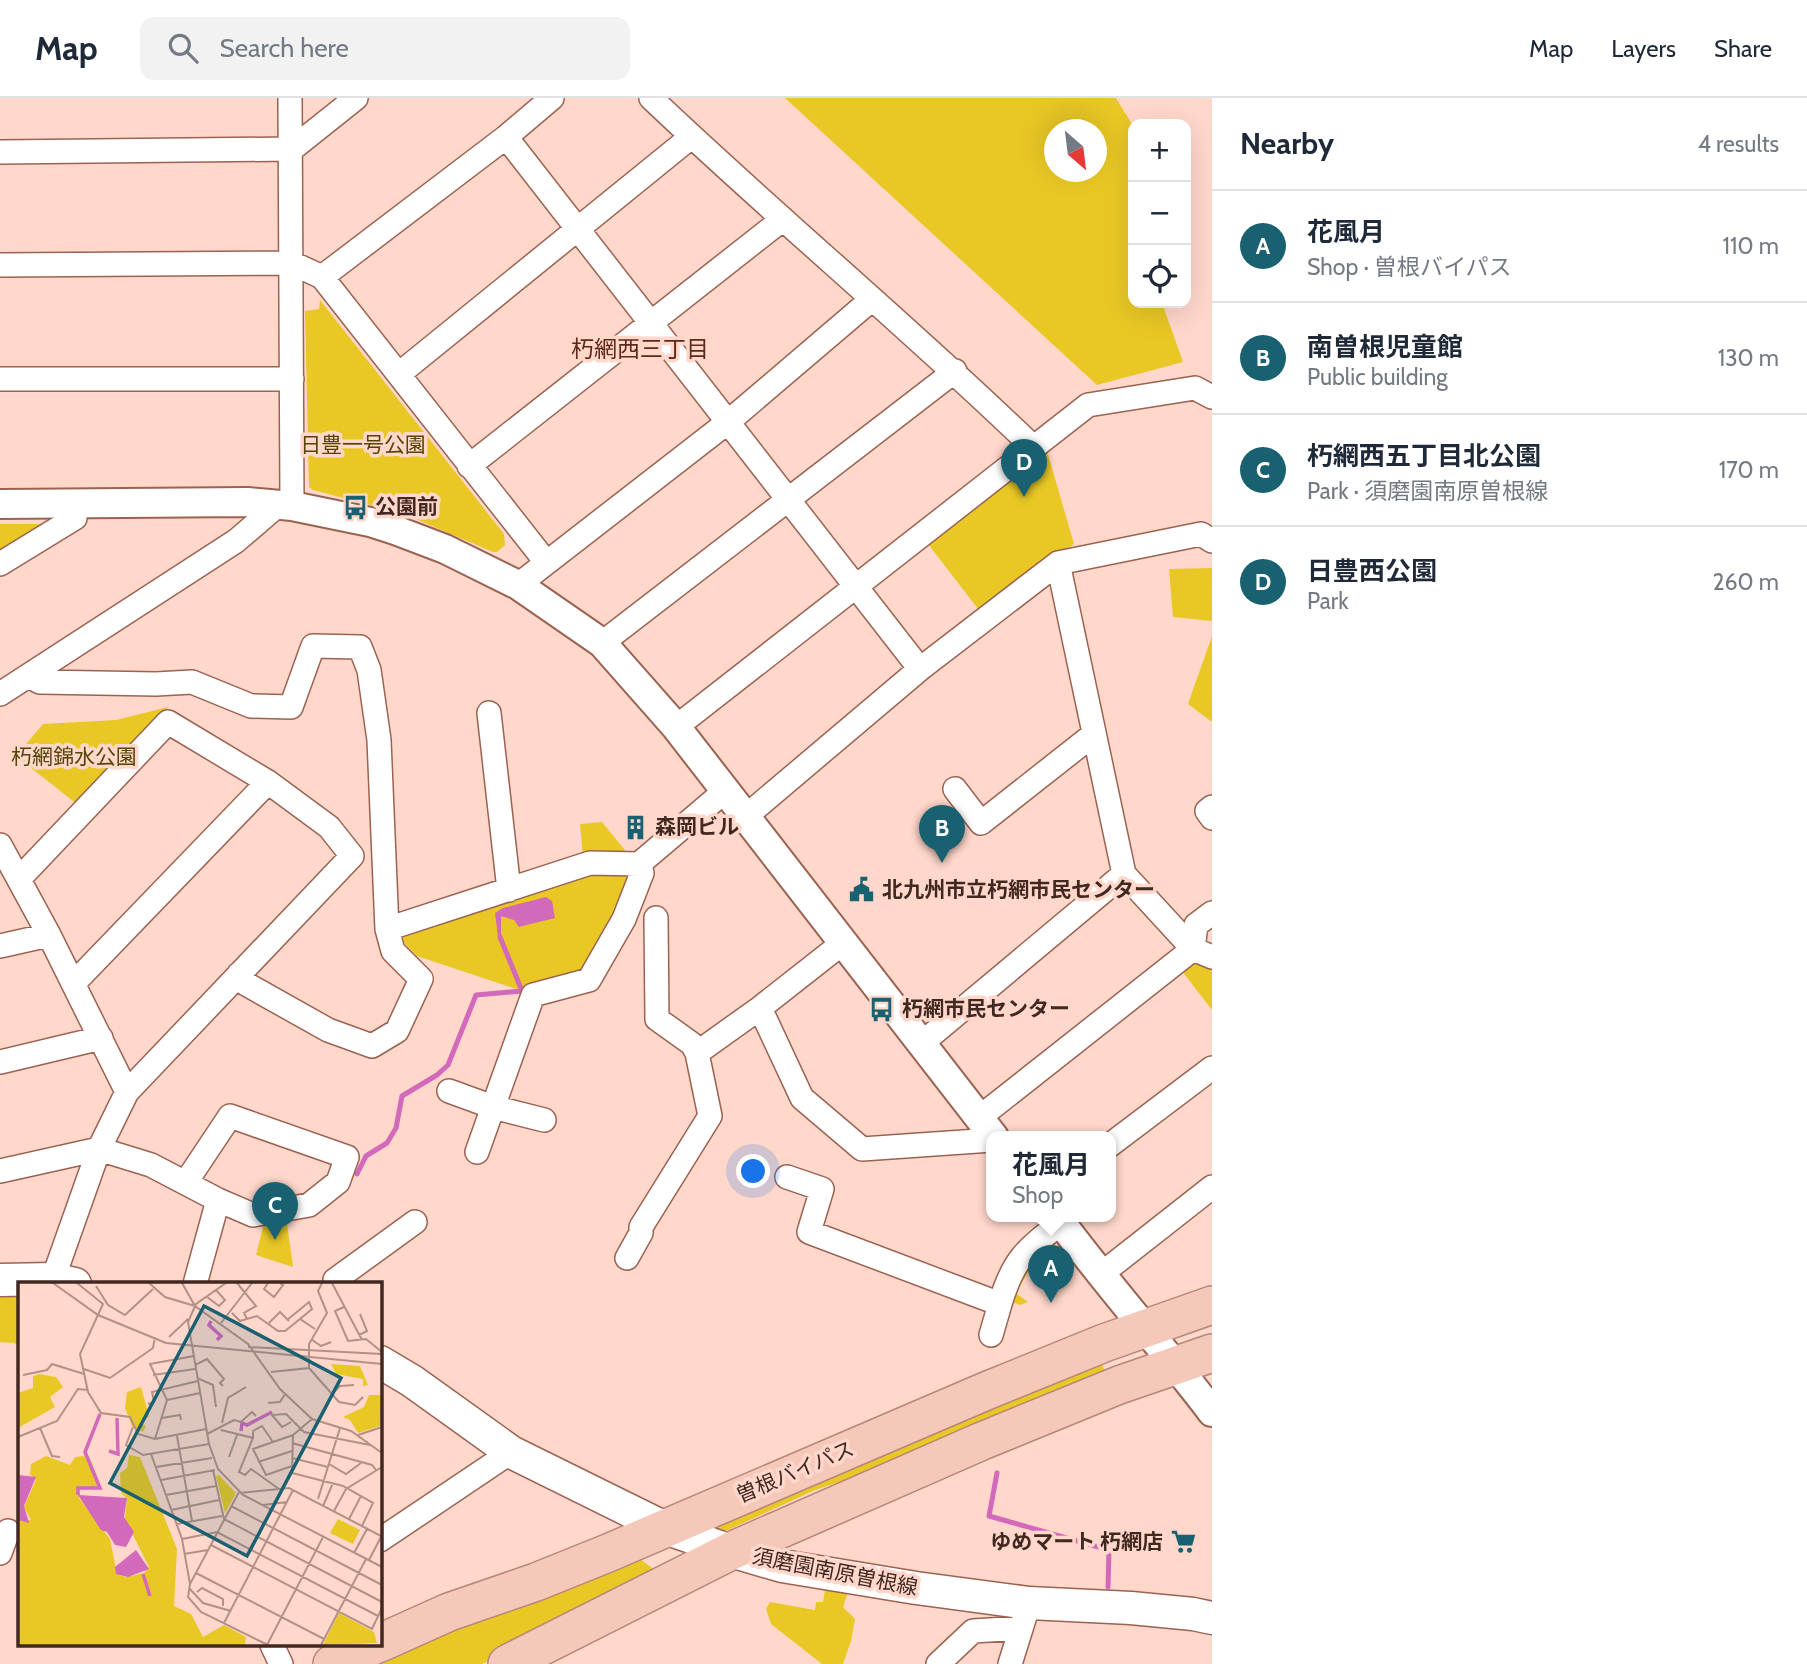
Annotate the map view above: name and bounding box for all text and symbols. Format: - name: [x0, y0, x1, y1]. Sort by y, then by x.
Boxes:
- search box: [140, 17, 630, 80]
- text: Map: [35, 28, 98, 68]
- icon: search: [164, 29, 202, 67]
- text: Search here: [220, 32, 349, 64]
- text: Map: [1529, 34, 1573, 63]
- text: Layers: [1611, 34, 1676, 63]
- text: Share: [1714, 34, 1772, 63]
- north arrow: [1044, 119, 1107, 182]
- map controls: [1128, 119, 1191, 308]
- button: +: [1128, 119, 1191, 182]
- text: Nearby: [1240, 125, 1334, 162]
- text: 4 results: [1698, 130, 1779, 158]
- button: −: [1128, 182, 1191, 245]
- text: 花風月: [1307, 216, 1385, 248]
- text: A: [1256, 232, 1270, 260]
- text: 110 m: [1723, 232, 1779, 260]
- button: locate: [1128, 245, 1191, 308]
- text: Shop · 曽根バイパス: [1307, 253, 1512, 281]
- text: 南曽根児童館: [1307, 331, 1463, 363]
- district label: 朽網西三丁目: [571, 335, 709, 363]
- text: B: [1256, 344, 1270, 372]
- text: 130 m: [1718, 344, 1779, 372]
- text: Public building: [1307, 363, 1448, 391]
- park label: 日豊一号公園: [300, 432, 426, 457]
- pin: D: [1001, 439, 1047, 497]
- text: 朽網西五丁目北公園: [1307, 440, 1541, 472]
- text: C: [1256, 456, 1270, 484]
- text: 170 m: [1719, 456, 1779, 484]
- text: Park · 須磨園南原曽根線: [1307, 477, 1548, 505]
- bus stop icon: 公園前: [341, 493, 369, 521]
- place label: 公園前: [375, 494, 438, 519]
- text: 日豊西公園: [1307, 555, 1437, 587]
- text: D: [1255, 568, 1271, 596]
- text: 260 m: [1712, 568, 1779, 596]
- text: Park: [1307, 587, 1348, 615]
- park label: 朽網錦水公園: [11, 744, 137, 769]
- pin: B: [919, 805, 965, 863]
- building icon: 森岡ビル: [621, 813, 649, 841]
- place label: 森岡ビル: [655, 814, 739, 839]
- public building icon: 北九州市立朽網市民センター: [848, 876, 876, 904]
- place label: 北九州市立朽網市民センター: [882, 877, 1155, 902]
- bus stop icon: 朽網市民センター: [868, 995, 896, 1023]
- place label: 朽網市民センター: [902, 996, 1070, 1021]
- popup: [986, 1131, 1116, 1222]
- text: 花風月: [1012, 1149, 1090, 1181]
- your location: [736, 1154, 770, 1188]
- text: Shop: [1012, 1181, 1063, 1209]
- pin: C: [252, 1182, 298, 1240]
- pin: A: [1028, 1245, 1074, 1303]
- inset map: [18, 1282, 382, 1646]
- street label: 曽根バイパス: [732, 1435, 857, 1508]
- supermarket icon: ゆめマート 朽網店: [1169, 1528, 1197, 1556]
- place label: ゆめマート 朽網店: [990, 1529, 1163, 1554]
- street label: 須磨園南原曽根線: [750, 1543, 920, 1600]

